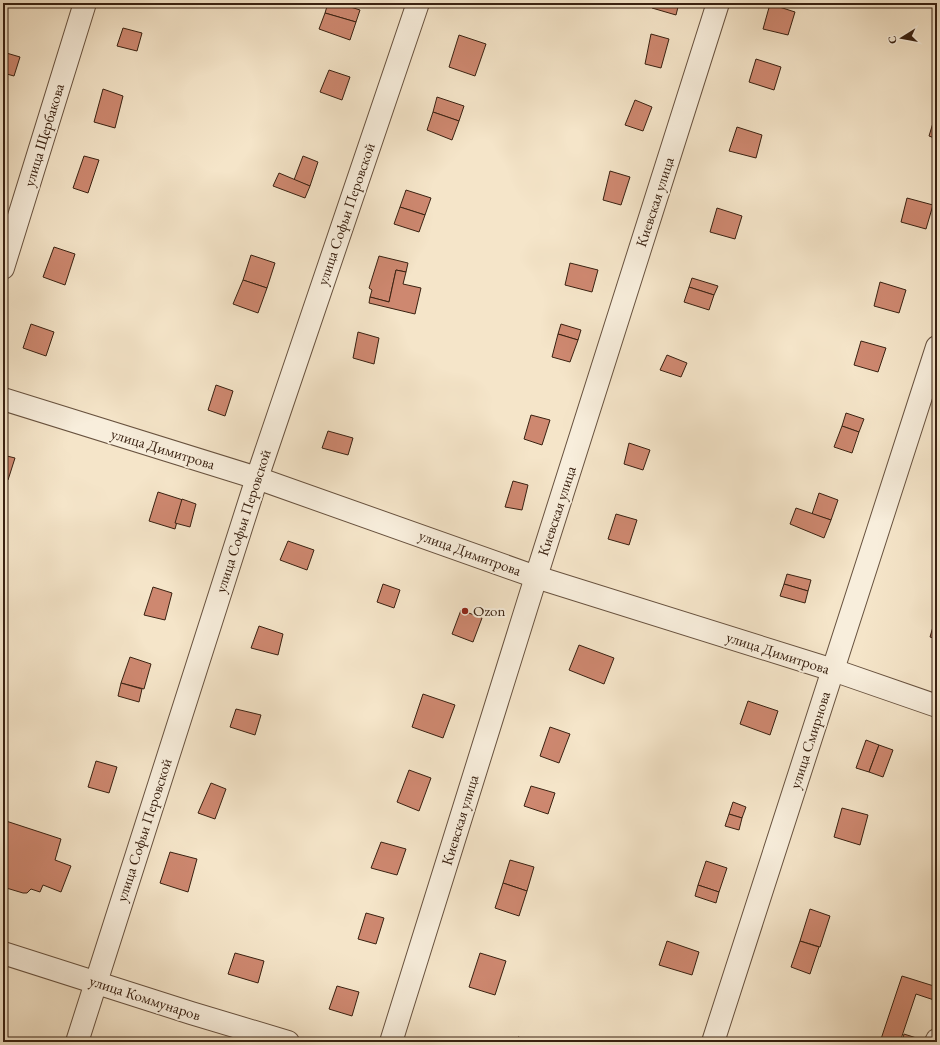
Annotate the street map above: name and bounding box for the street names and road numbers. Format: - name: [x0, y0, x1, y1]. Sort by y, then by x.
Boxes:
- street label: улица Щербакова: [19, 81, 68, 189]
- street label: улица Софьи Перовской: [312, 140, 379, 288]
- street label: Киевская улица: [631, 154, 678, 249]
- street label: улица Димитрова: [109, 424, 217, 473]
- street label: улица Софьи Перовской: [210, 447, 275, 595]
- street label: Киевская улица: [533, 463, 580, 558]
- street label: улица Димитрова: [416, 525, 524, 580]
- street label: улица Димитрова: [724, 627, 832, 678]
- street label: улица Смирнова: [785, 689, 834, 791]
- street label: улица Софьи Перовской: [111, 756, 176, 904]
- street label: Киевская улица: [437, 772, 482, 867]
- street label: улица Коммунаров: [87, 971, 203, 1024]

